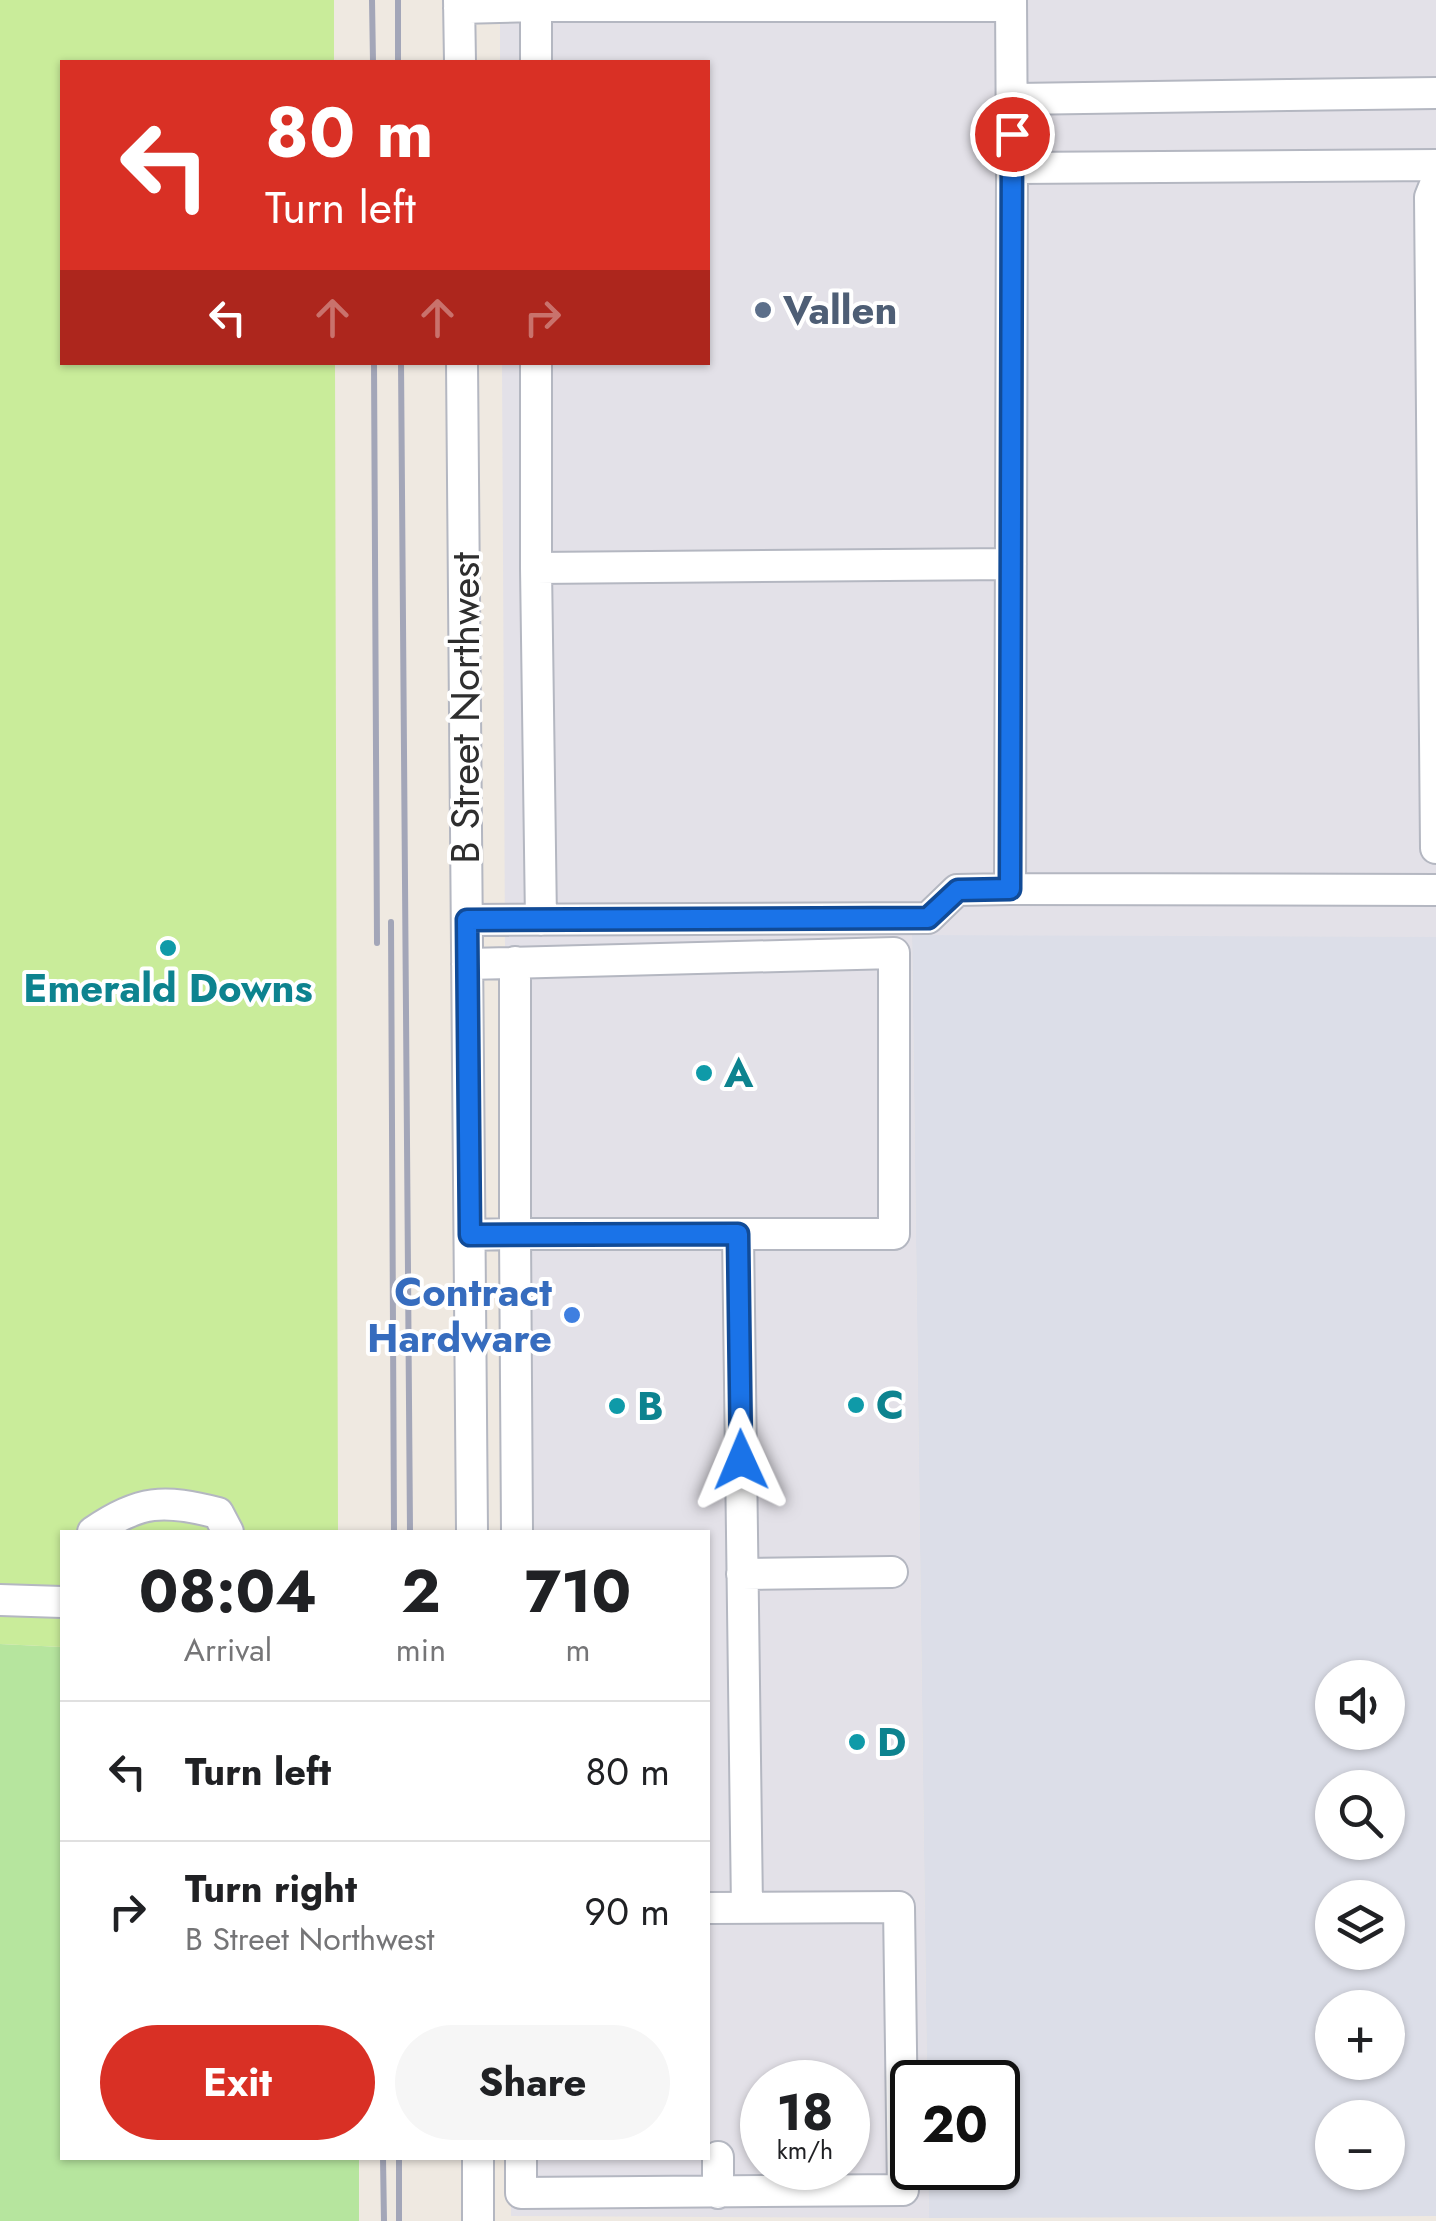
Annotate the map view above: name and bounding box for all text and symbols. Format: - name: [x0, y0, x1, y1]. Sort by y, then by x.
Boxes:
- text: 80 m: [265, 82, 434, 183]
- pin: [970, 92, 1055, 177]
- icon: left: [100, 100, 230, 230]
- icon: arrive: [985, 107, 1040, 162]
- text: Turn left: [265, 175, 416, 240]
- place label: Vallen: [782, 281, 897, 339]
- icon: left: [200, 290, 255, 345]
- icon: ahead: [305, 290, 360, 345]
- icon: ahead: [410, 290, 465, 345]
- icon: right: [515, 290, 570, 345]
- marker: Vallen: [752, 299, 774, 321]
- street label: B Street Northwest: [436, 552, 494, 864]
- marker: Emerald Downs: [157, 937, 179, 959]
- place label: Emerald Downs: [23, 959, 313, 1017]
- place label: A: [723, 1044, 754, 1102]
- marker: A: [693, 1062, 715, 1084]
- place label: Contract Hardware: [367, 1263, 552, 1367]
- marker: Contract Hardware: [561, 1304, 583, 1326]
- place label: C: [876, 1376, 904, 1434]
- place label: B: [637, 1377, 664, 1435]
- marker: C: [845, 1394, 867, 1416]
- marker: B: [606, 1395, 628, 1417]
- position arrow: [689, 1408, 793, 1512]
- text: 08:04: [139, 1548, 317, 1635]
- text: 2: [401, 1548, 441, 1635]
- text: 710: [525, 1548, 631, 1635]
- text: Arrival: [184, 1627, 272, 1673]
- text: min: [396, 1627, 446, 1673]
- text: m: [565, 1627, 590, 1673]
- map controls: [1315, 1660, 1405, 2190]
- button: sound: [1315, 1660, 1405, 1750]
- place label: D: [877, 1713, 906, 1771]
- marker: D: [846, 1731, 868, 1753]
- icon: left: [100, 1744, 155, 1799]
- text: Turn left: [185, 1744, 331, 1799]
- text: 80 m: [585, 1744, 670, 1799]
- button: search: [1315, 1770, 1405, 1860]
- text: Turn right: [185, 1861, 357, 1916]
- button: layers: [1315, 1880, 1405, 1970]
- icon: right: [100, 1884, 155, 1939]
- text: 90 m: [584, 1884, 670, 1939]
- text: B Street Northwest: [185, 1916, 434, 1962]
- button: +: [1315, 1990, 1405, 2080]
- button: Exit: [100, 2025, 375, 2140]
- button: Share: [395, 2025, 670, 2140]
- speed limit sign: 20: [890, 2060, 1020, 2190]
- text: 18: [777, 2076, 833, 2149]
- button: −: [1315, 2100, 1405, 2190]
- text: km/h: [777, 2132, 833, 2168]

